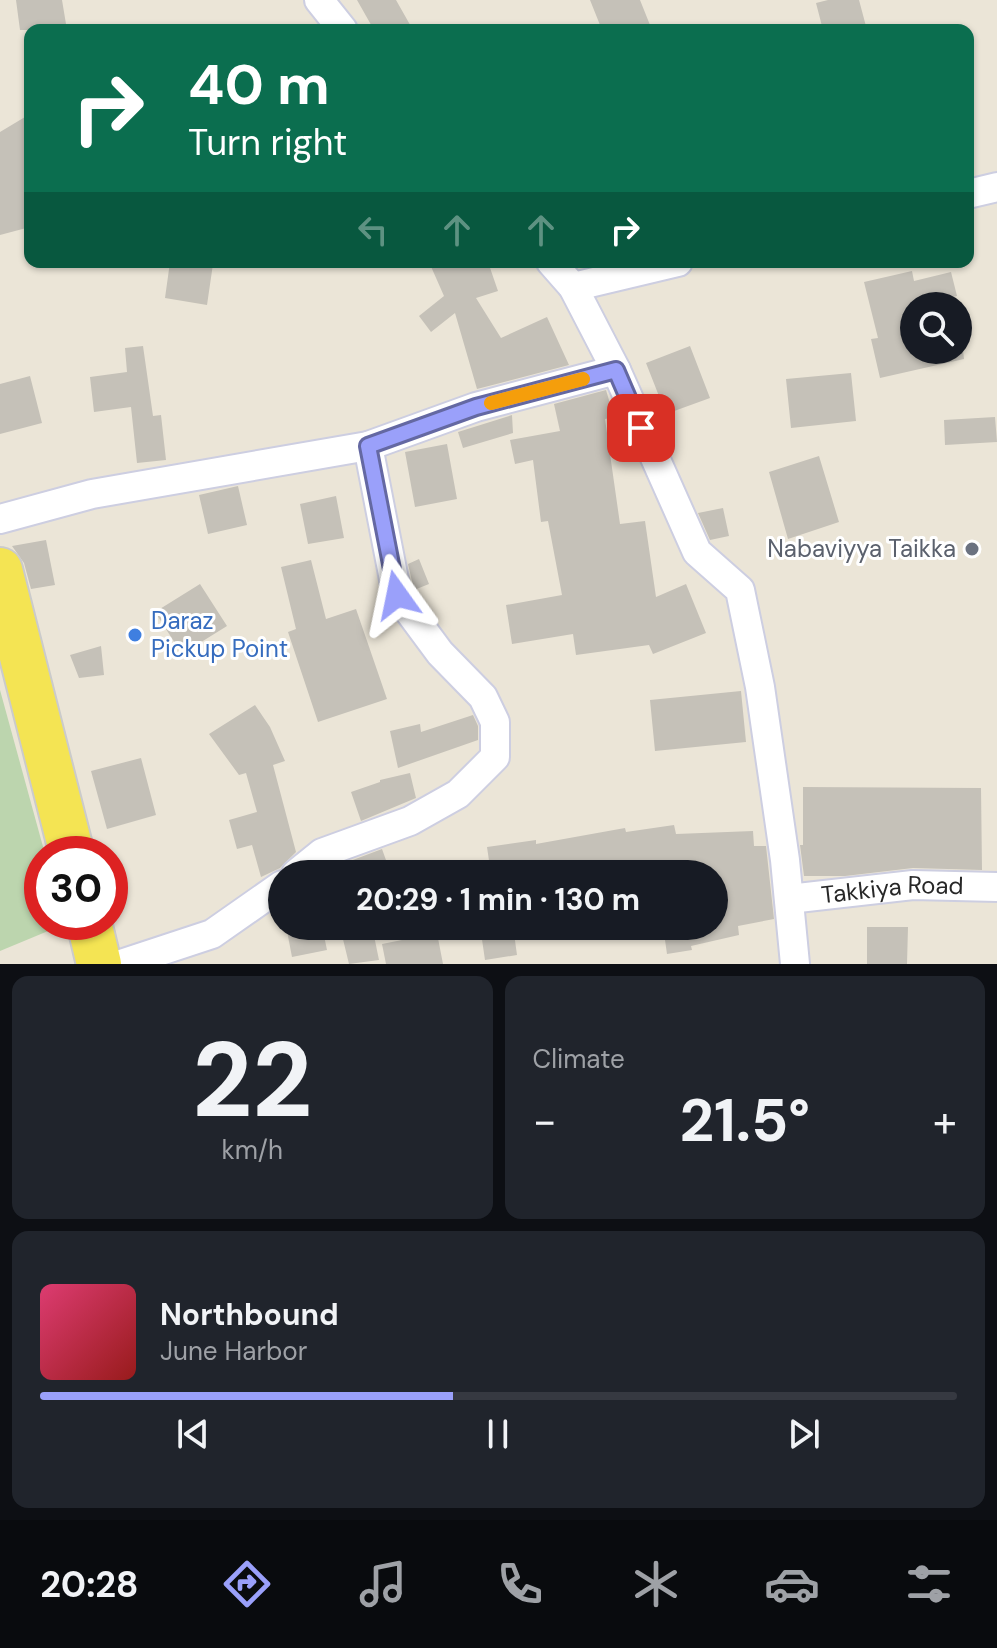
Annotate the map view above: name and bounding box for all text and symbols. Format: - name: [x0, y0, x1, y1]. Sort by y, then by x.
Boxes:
- text: 40 m: [188, 48, 330, 121]
- icon: right: [56, 56, 160, 160]
- text: Turn right: [188, 119, 347, 166]
- icon: left: [351, 208, 395, 252]
- icon: ahead: [435, 208, 479, 252]
- icon: ahead: [519, 208, 563, 252]
- icon: right: [603, 208, 647, 252]
- map controls: [900, 292, 972, 364]
- button: search: [900, 292, 972, 364]
- pin: [607, 394, 675, 462]
- icon: arrive: [619, 406, 663, 450]
- place label: Nabaviyya Taikka: [767, 533, 956, 564]
- marker: Nabaviyya Taikka: [963, 540, 981, 558]
- position arrow: [355, 553, 439, 637]
- place label: Daraz Pickup Point: [151, 605, 288, 664]
- marker: Daraz Pickup Point: [126, 626, 144, 644]
- speed limit sign: 30: [24, 836, 128, 940]
- street label: Takkiya Road: [820, 869, 964, 910]
- text: 20:29 · 1 min · 130 m: [356, 880, 640, 919]
- text: 22: [192, 1013, 312, 1148]
- text: Climate: [533, 1042, 625, 1076]
- text: 21.5°: [679, 1081, 810, 1160]
- text: −: [533, 1092, 557, 1150]
- text: +: [933, 1092, 957, 1150]
- text: km/h: [222, 1133, 283, 1167]
- text: Northbound: [160, 1295, 339, 1334]
- text: June Harbor: [160, 1334, 307, 1368]
- icon: previous: [171, 1412, 215, 1456]
- icon: pause: [476, 1412, 520, 1456]
- icon: next: [782, 1412, 826, 1456]
- icon: directions: [219, 1556, 275, 1612]
- icon: music: [355, 1556, 411, 1612]
- icon: phone: [492, 1556, 548, 1612]
- icon: climate: [628, 1556, 684, 1612]
- icon: car: [764, 1556, 820, 1612]
- icon: filters: [901, 1556, 957, 1612]
- text: 20:28: [40, 1561, 139, 1608]

